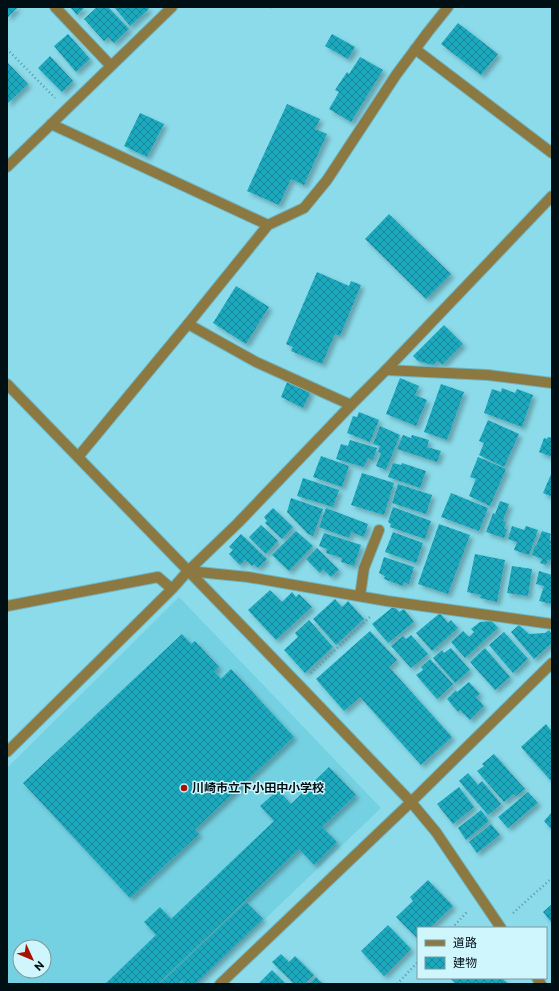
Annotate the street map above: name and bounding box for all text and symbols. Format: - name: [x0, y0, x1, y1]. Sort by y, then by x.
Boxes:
- place label: 川崎市立下小田中小学校: [192, 780, 324, 794]
- marker: 川崎市立下小田中小学校: [179, 783, 189, 793]
- legend: [417, 927, 547, 979]
- text: 道路: [453, 935, 477, 949]
- north arrow: [12, 939, 52, 979]
- text: 建物: [453, 955, 477, 969]
- text: N: [32, 959, 47, 974]

